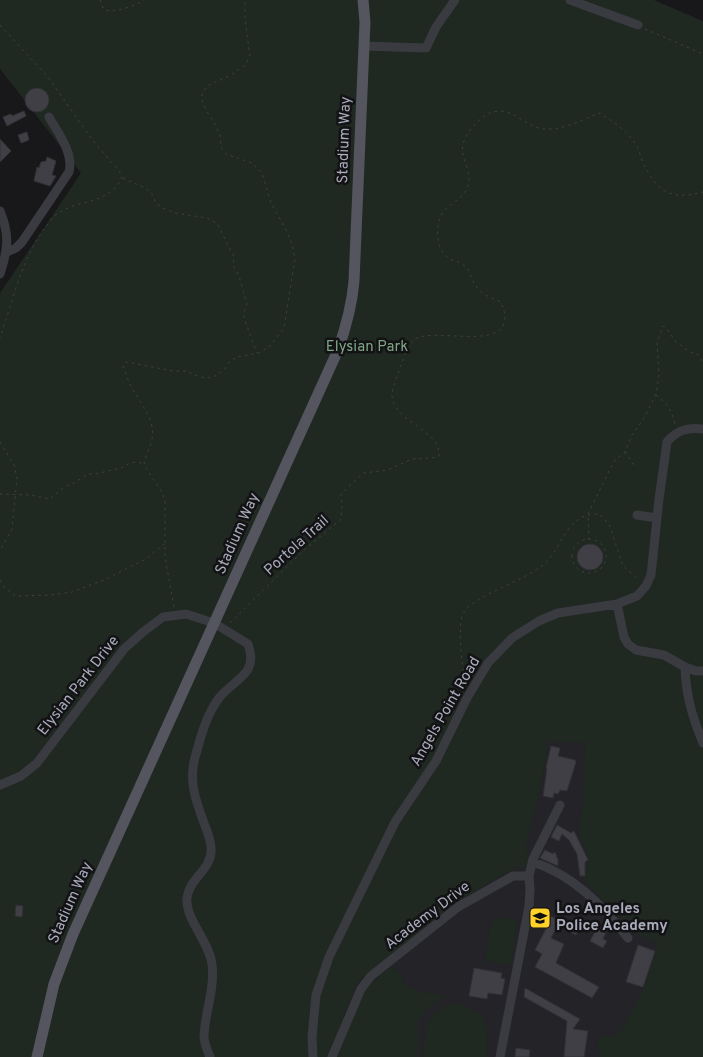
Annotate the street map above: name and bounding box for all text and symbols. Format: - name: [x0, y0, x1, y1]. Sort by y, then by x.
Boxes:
- street label: Stadium Way: [334, 96, 356, 184]
- park label: Elysian Park: [326, 338, 408, 357]
- street label: Stadium Way: [212, 490, 264, 578]
- street label: Portola Trail: [261, 512, 333, 580]
- street label: Elysian Park Drive: [34, 632, 124, 740]
- street label: Angels Point Road: [407, 654, 485, 770]
- street label: Stadium Way: [45, 859, 97, 947]
- street label: Academy Drive: [382, 878, 474, 954]
- place label: Los Angeles Police Academy: [556, 900, 668, 936]
- school or university icon: Los Angeles Police Academy: [528, 906, 552, 930]

